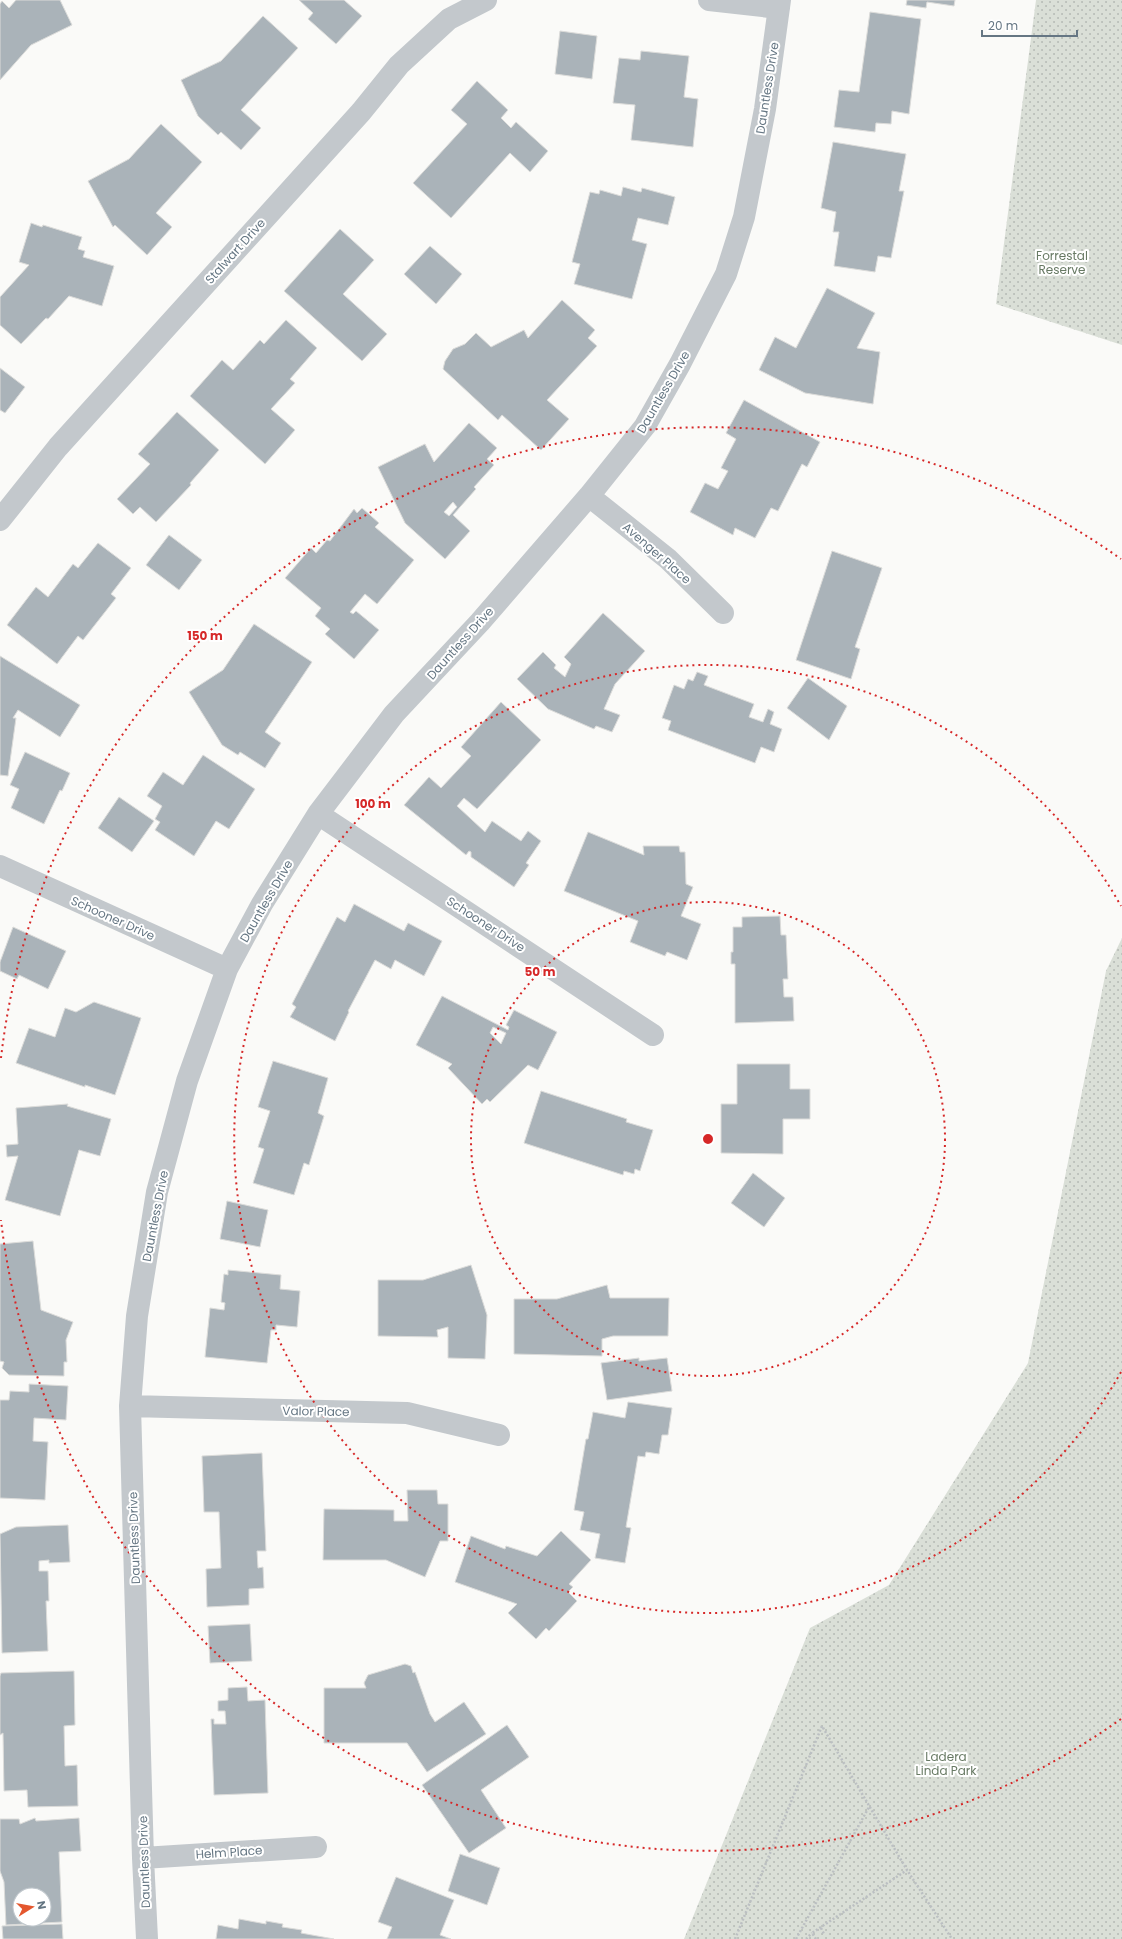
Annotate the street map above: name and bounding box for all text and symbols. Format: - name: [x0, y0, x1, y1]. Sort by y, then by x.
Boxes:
- scale bar: [982, 12, 1077, 38]
- text: 20 m: [988, 17, 1018, 34]
- street label: Dauntless Drive: [751, 41, 783, 135]
- street label: Stalwart Drive: [201, 215, 269, 287]
- park label: Forrestal Reserve: [1036, 247, 1088, 278]
- street label: Dauntless Drive: [633, 348, 693, 436]
- street label: Avenger Place: [619, 518, 695, 588]
- street label: Dauntless Drive: [423, 603, 497, 683]
- text: 150 m: [187, 627, 223, 644]
- text: 100 m: [355, 795, 391, 812]
- street label: Dauntless Drive: [236, 857, 296, 945]
- street label: Schooner Drive: [68, 892, 158, 944]
- street label: Schooner Drive: [444, 892, 528, 956]
- text: 50 m: [525, 963, 556, 980]
- centre of rings: [701, 1132, 715, 1146]
- street label: Dauntless Drive: [138, 1169, 172, 1263]
- street label: Valor Place: [282, 1402, 350, 1420]
- street label: Dauntless Drive: [124, 1491, 144, 1585]
- park label: Ladera Linda Park: [916, 1748, 977, 1779]
- street label: Dauntless Drive: [134, 1815, 154, 1909]
- street label: Helm Place: [195, 1841, 263, 1863]
- north arrow: [12, 1887, 52, 1927]
- text: N: [33, 1900, 50, 1911]

